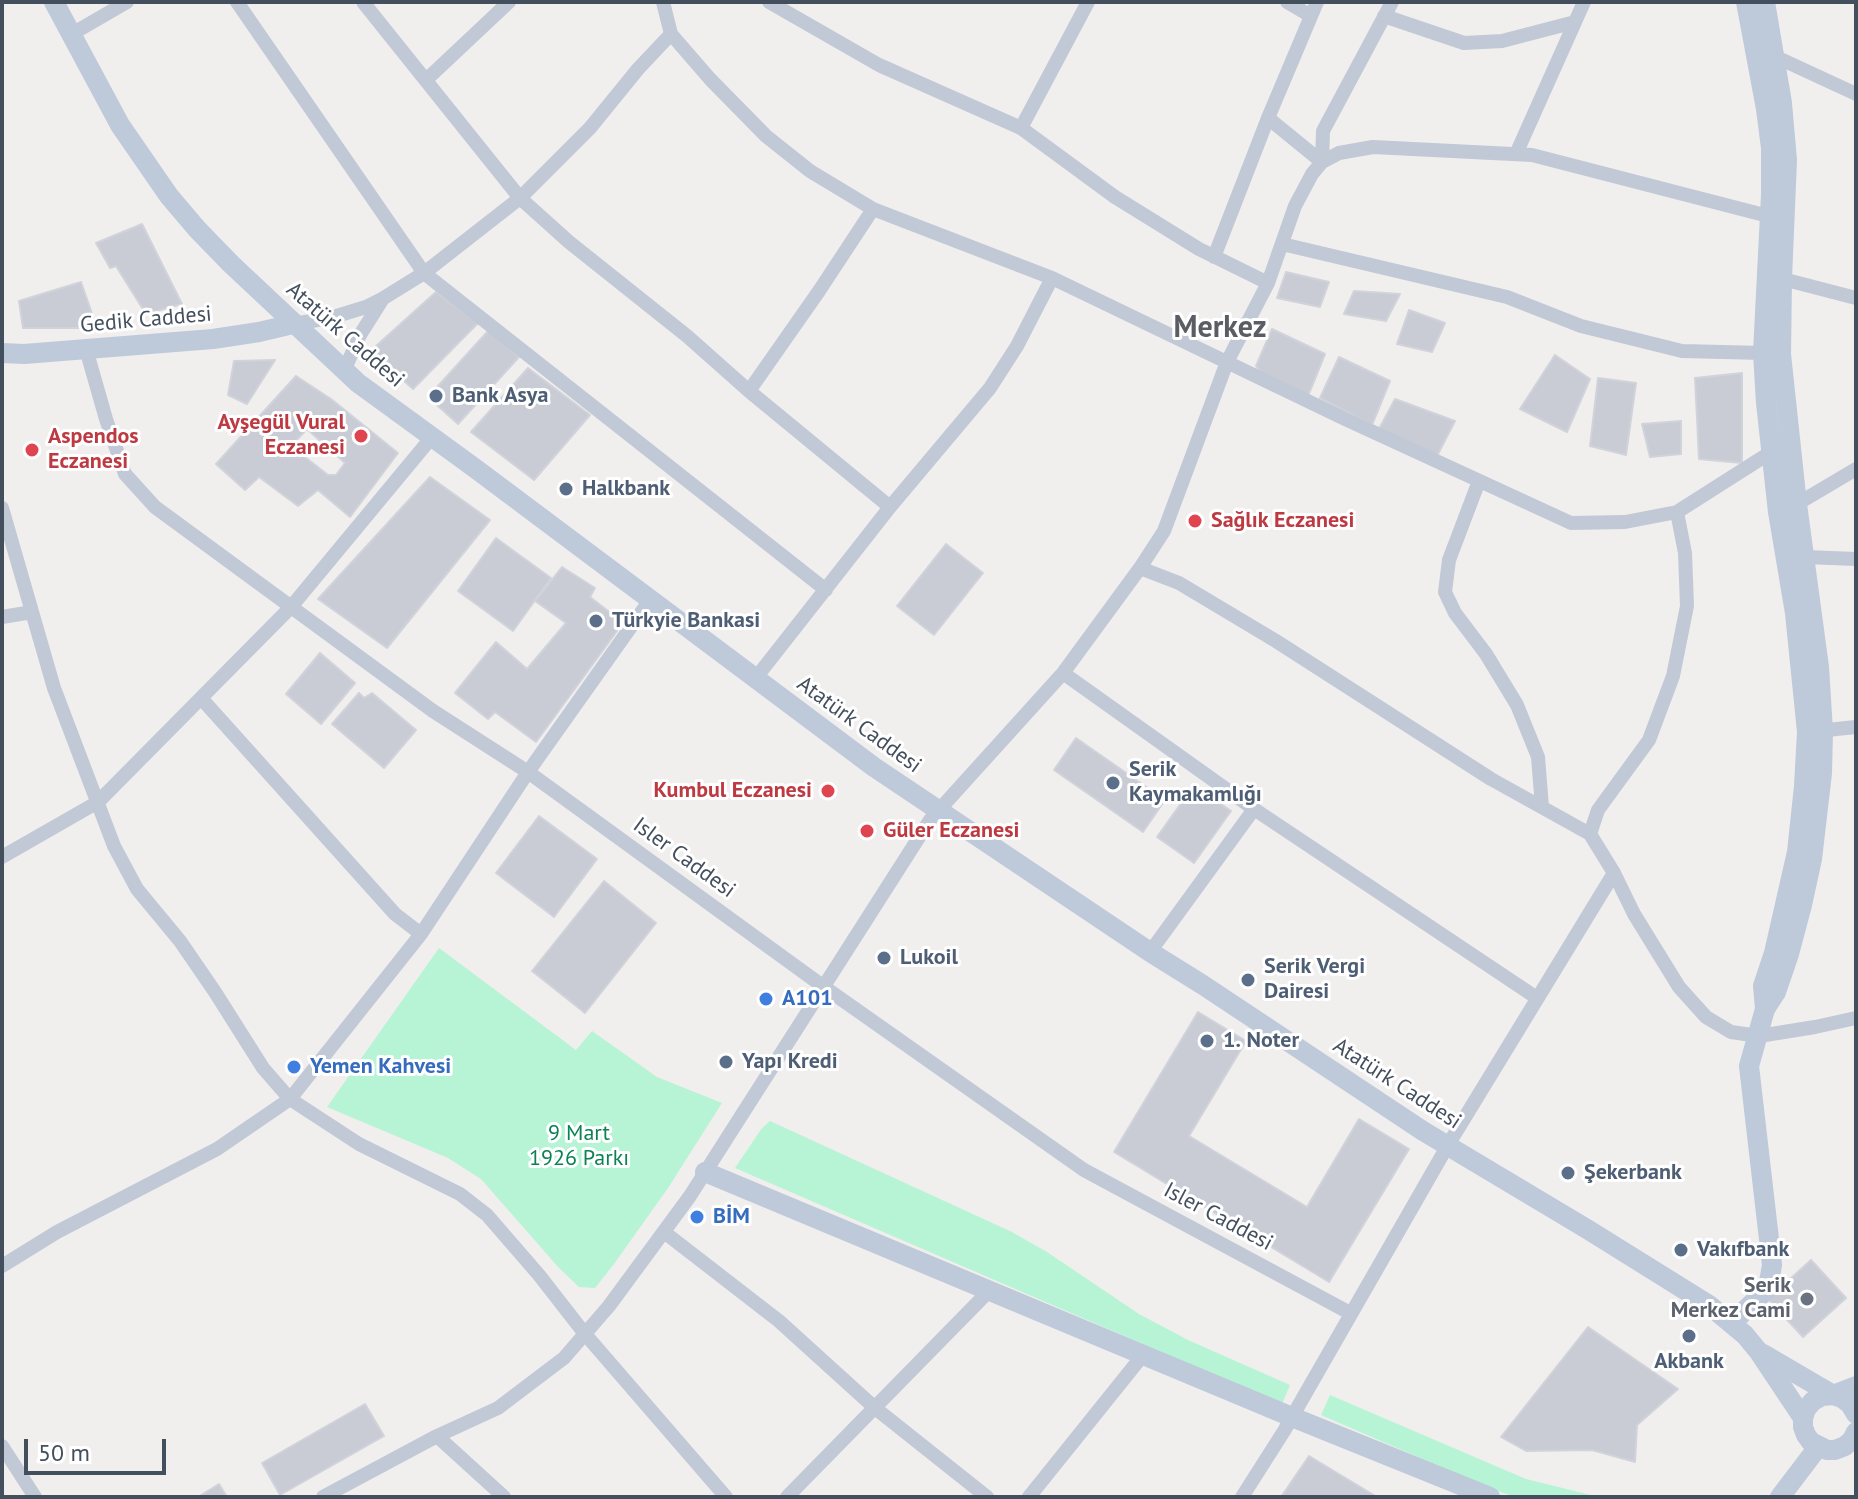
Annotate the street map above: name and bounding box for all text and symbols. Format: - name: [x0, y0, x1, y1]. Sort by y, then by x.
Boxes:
- street label: Atatürk Caddesi: [281, 277, 409, 393]
- street label: Gedik Caddesi: [79, 301, 213, 339]
- district label: Merkez: [1174, 310, 1266, 346]
- place label: Bank Asya: [452, 383, 548, 409]
- marker: Bank Asya: [427, 387, 445, 405]
- place label: Ayşegül Vural Eczanesi: [217, 410, 345, 462]
- place label: Aspendos Eczanesi: [48, 424, 139, 476]
- marker: Ayşegül Vural Eczanesi: [352, 427, 370, 445]
- marker: Aspendos Eczanesi: [23, 441, 41, 459]
- place label: Halkbank: [582, 476, 670, 502]
- marker: Halkbank: [557, 480, 575, 498]
- place label: Sağlık Eczanesi: [1211, 508, 1354, 534]
- marker: Sağlık Eczanesi: [1186, 512, 1204, 530]
- place label: Türkyie Bankasi: [612, 608, 760, 634]
- marker: Türkyie Bankasi: [587, 612, 605, 630]
- street label: Atatürk Caddesi: [792, 671, 926, 779]
- place label: Serik Kaymakamlığı: [1129, 757, 1262, 808]
- marker: Serik Kaymakamlığı: [1104, 774, 1122, 792]
- place label: Kumbul Eczanesi: [653, 778, 812, 804]
- marker: Kumbul Eczanesi: [819, 782, 837, 800]
- street label: Isler Caddesi: [628, 812, 740, 904]
- place label: Güler Eczanesi: [883, 818, 1019, 844]
- marker: Güler Eczanesi: [858, 822, 876, 840]
- place label: Lukoil: [900, 945, 958, 971]
- marker: Lukoil: [875, 949, 893, 967]
- place label: Serik Vergi Dairesi: [1264, 954, 1365, 1006]
- marker: Serik Vergi Dairesi: [1239, 971, 1257, 989]
- place label: A101: [782, 986, 833, 1012]
- marker: A101: [757, 990, 775, 1008]
- place label: 1. Noter: [1223, 1028, 1299, 1054]
- marker: 1. Noter: [1198, 1032, 1216, 1050]
- street label: Atatürk Caddesi: [1328, 1033, 1466, 1135]
- place label: Yapı Kredi: [742, 1049, 838, 1075]
- marker: Yapı Kredi: [717, 1053, 735, 1071]
- place label: Yemen Kahvesi: [310, 1054, 451, 1080]
- marker: Yemen Kahvesi: [285, 1058, 303, 1076]
- park label: 9 Mart 1926 Parkı: [529, 1121, 629, 1172]
- place label: Şekerbank: [1584, 1160, 1682, 1186]
- marker: Şekerbank: [1559, 1164, 1577, 1182]
- street label: Isler Caddesi: [1159, 1177, 1277, 1257]
- place label: BİM: [713, 1204, 750, 1230]
- marker: BİM: [688, 1208, 706, 1226]
- place label: Vakıfbank: [1697, 1237, 1789, 1263]
- marker: Vakıfbank: [1672, 1241, 1690, 1259]
- place label: Serik Merkez Cami: [1671, 1273, 1791, 1324]
- marker: Serik Merkez Cami: [1798, 1290, 1816, 1308]
- marker: Akbank: [1680, 1327, 1698, 1345]
- place label: Akbank: [1654, 1349, 1724, 1375]
- scale bar: [28, 1423, 170, 1473]
- text: 50 m: [38, 1437, 90, 1468]

